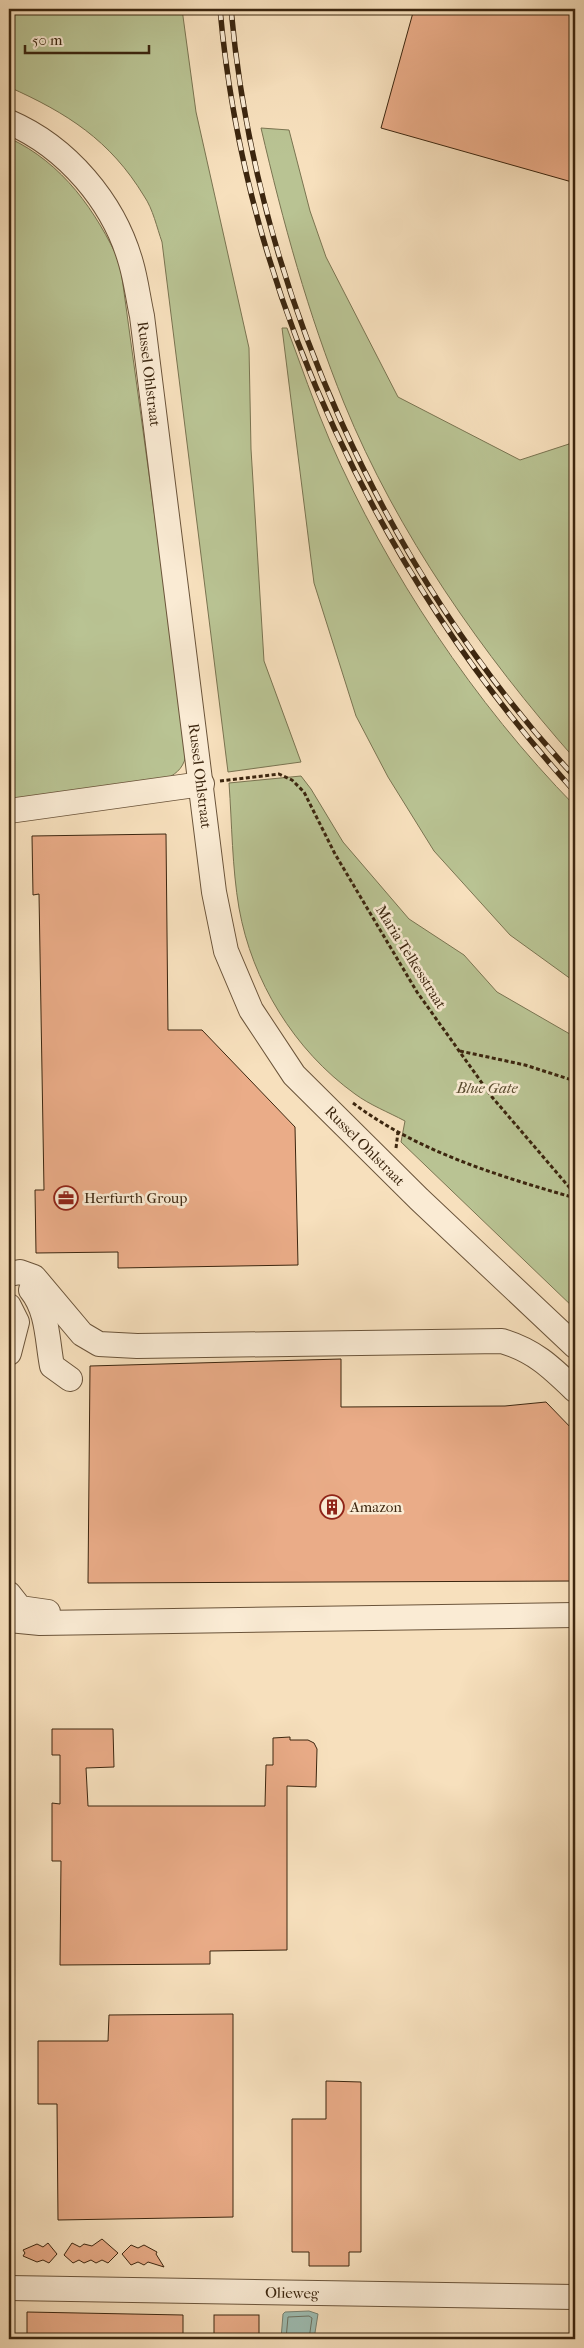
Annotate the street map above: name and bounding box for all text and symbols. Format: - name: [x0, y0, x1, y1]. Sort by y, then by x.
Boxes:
- scale bar: [25, 22, 149, 54]
- text: 50 m: [32, 31, 63, 49]
- street label: Russel Ohlstraat: [134, 320, 164, 428]
- street label: Russel Ohlstraat: [185, 722, 215, 830]
- street label: Maria Telkesstraat: [372, 902, 450, 1013]
- park label: Blue Gate: [456, 1079, 518, 1097]
- street label: Russel Ohlstraat: [321, 1102, 409, 1190]
- office icon: Herfurth Group: [53, 1185, 79, 1211]
- place label: Herfurth Group: [84, 1189, 188, 1207]
- building icon: Amazon: [319, 1494, 345, 1520]
- place label: Amazon: [349, 1498, 402, 1516]
- street label: Olieweg: [265, 2284, 320, 2302]

